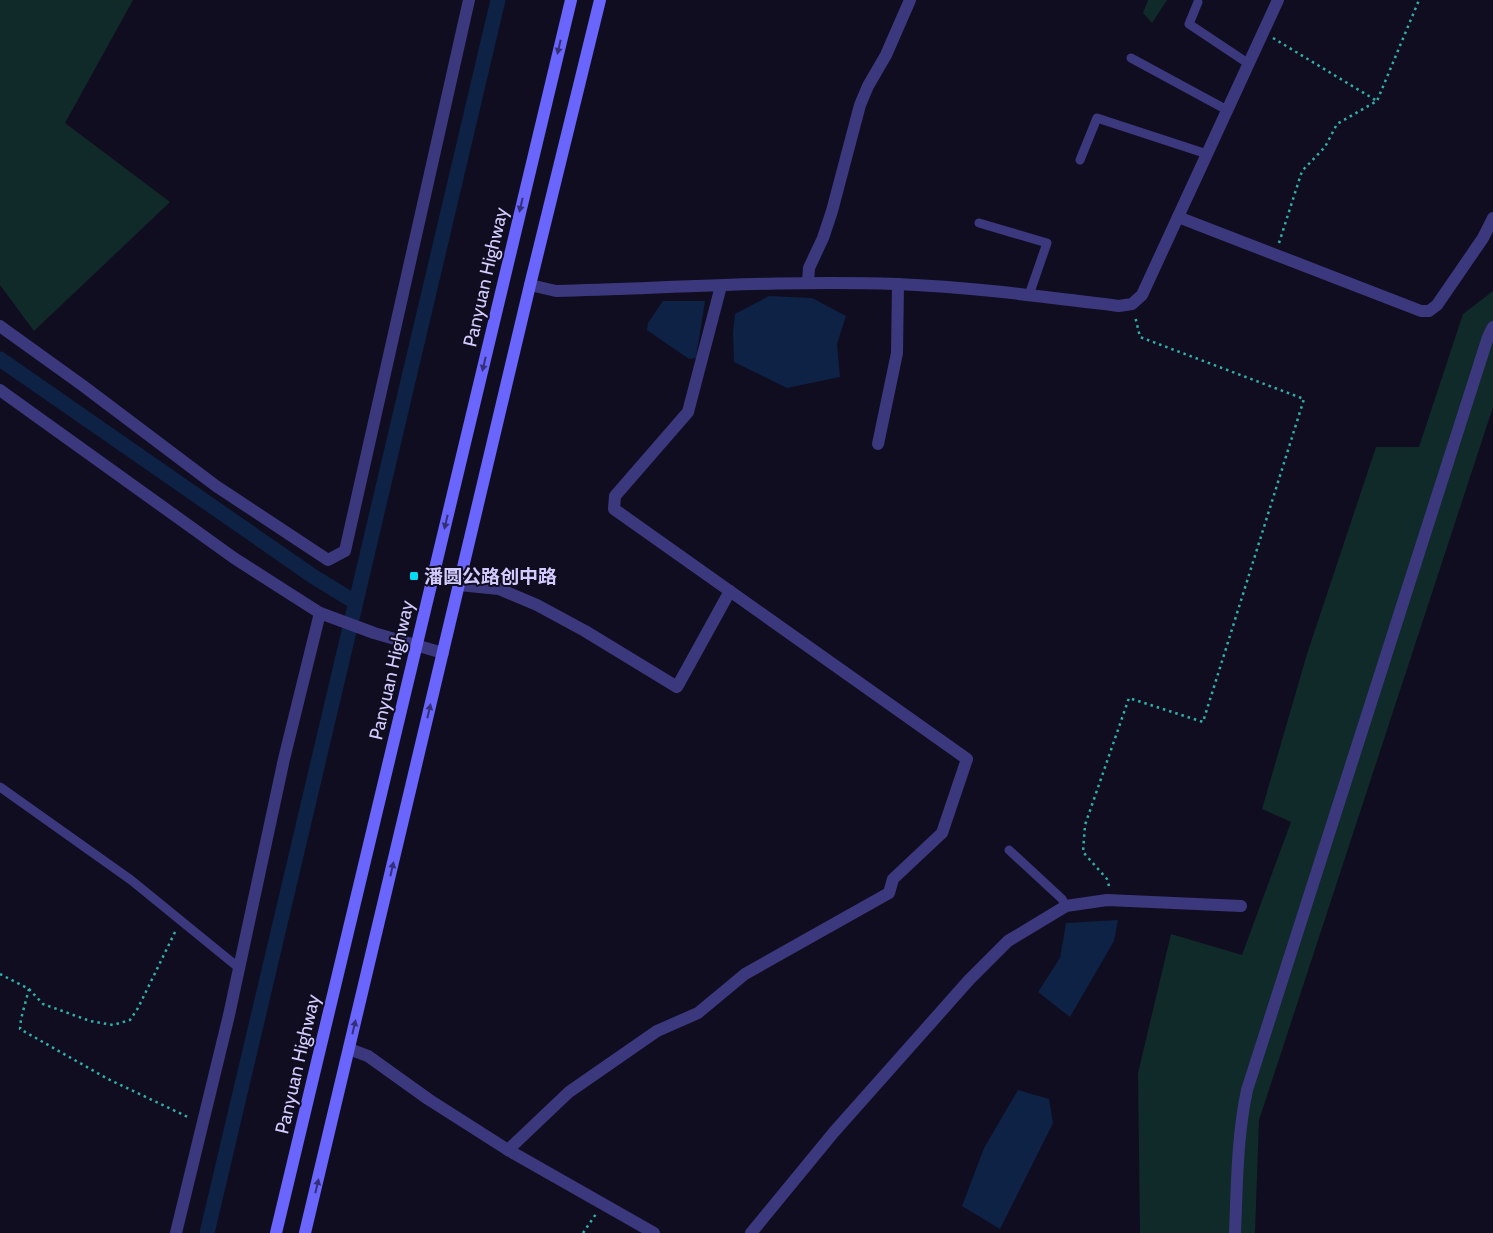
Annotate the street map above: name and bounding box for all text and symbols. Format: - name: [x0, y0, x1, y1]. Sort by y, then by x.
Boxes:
- one-way arrow: [555, 40, 563, 55]
- one-way arrow: [517, 198, 525, 213]
- street label: Panyuan Highway: [458, 205, 513, 349]
- one-way arrow: [480, 356, 488, 371]
- one-way arrow: [442, 514, 450, 529]
- place label: 潘圆公路创中路: [424, 565, 557, 588]
- marker: 潘圆公路创中路: [408, 570, 420, 582]
- street label: Panyuan Highway: [364, 598, 419, 742]
- one-way arrow: [425, 704, 433, 719]
- one-way arrow: [388, 862, 396, 877]
- street label: Panyuan Highway: [270, 992, 325, 1136]
- one-way arrow: [350, 1020, 358, 1035]
- one-way arrow: [313, 1178, 321, 1193]

